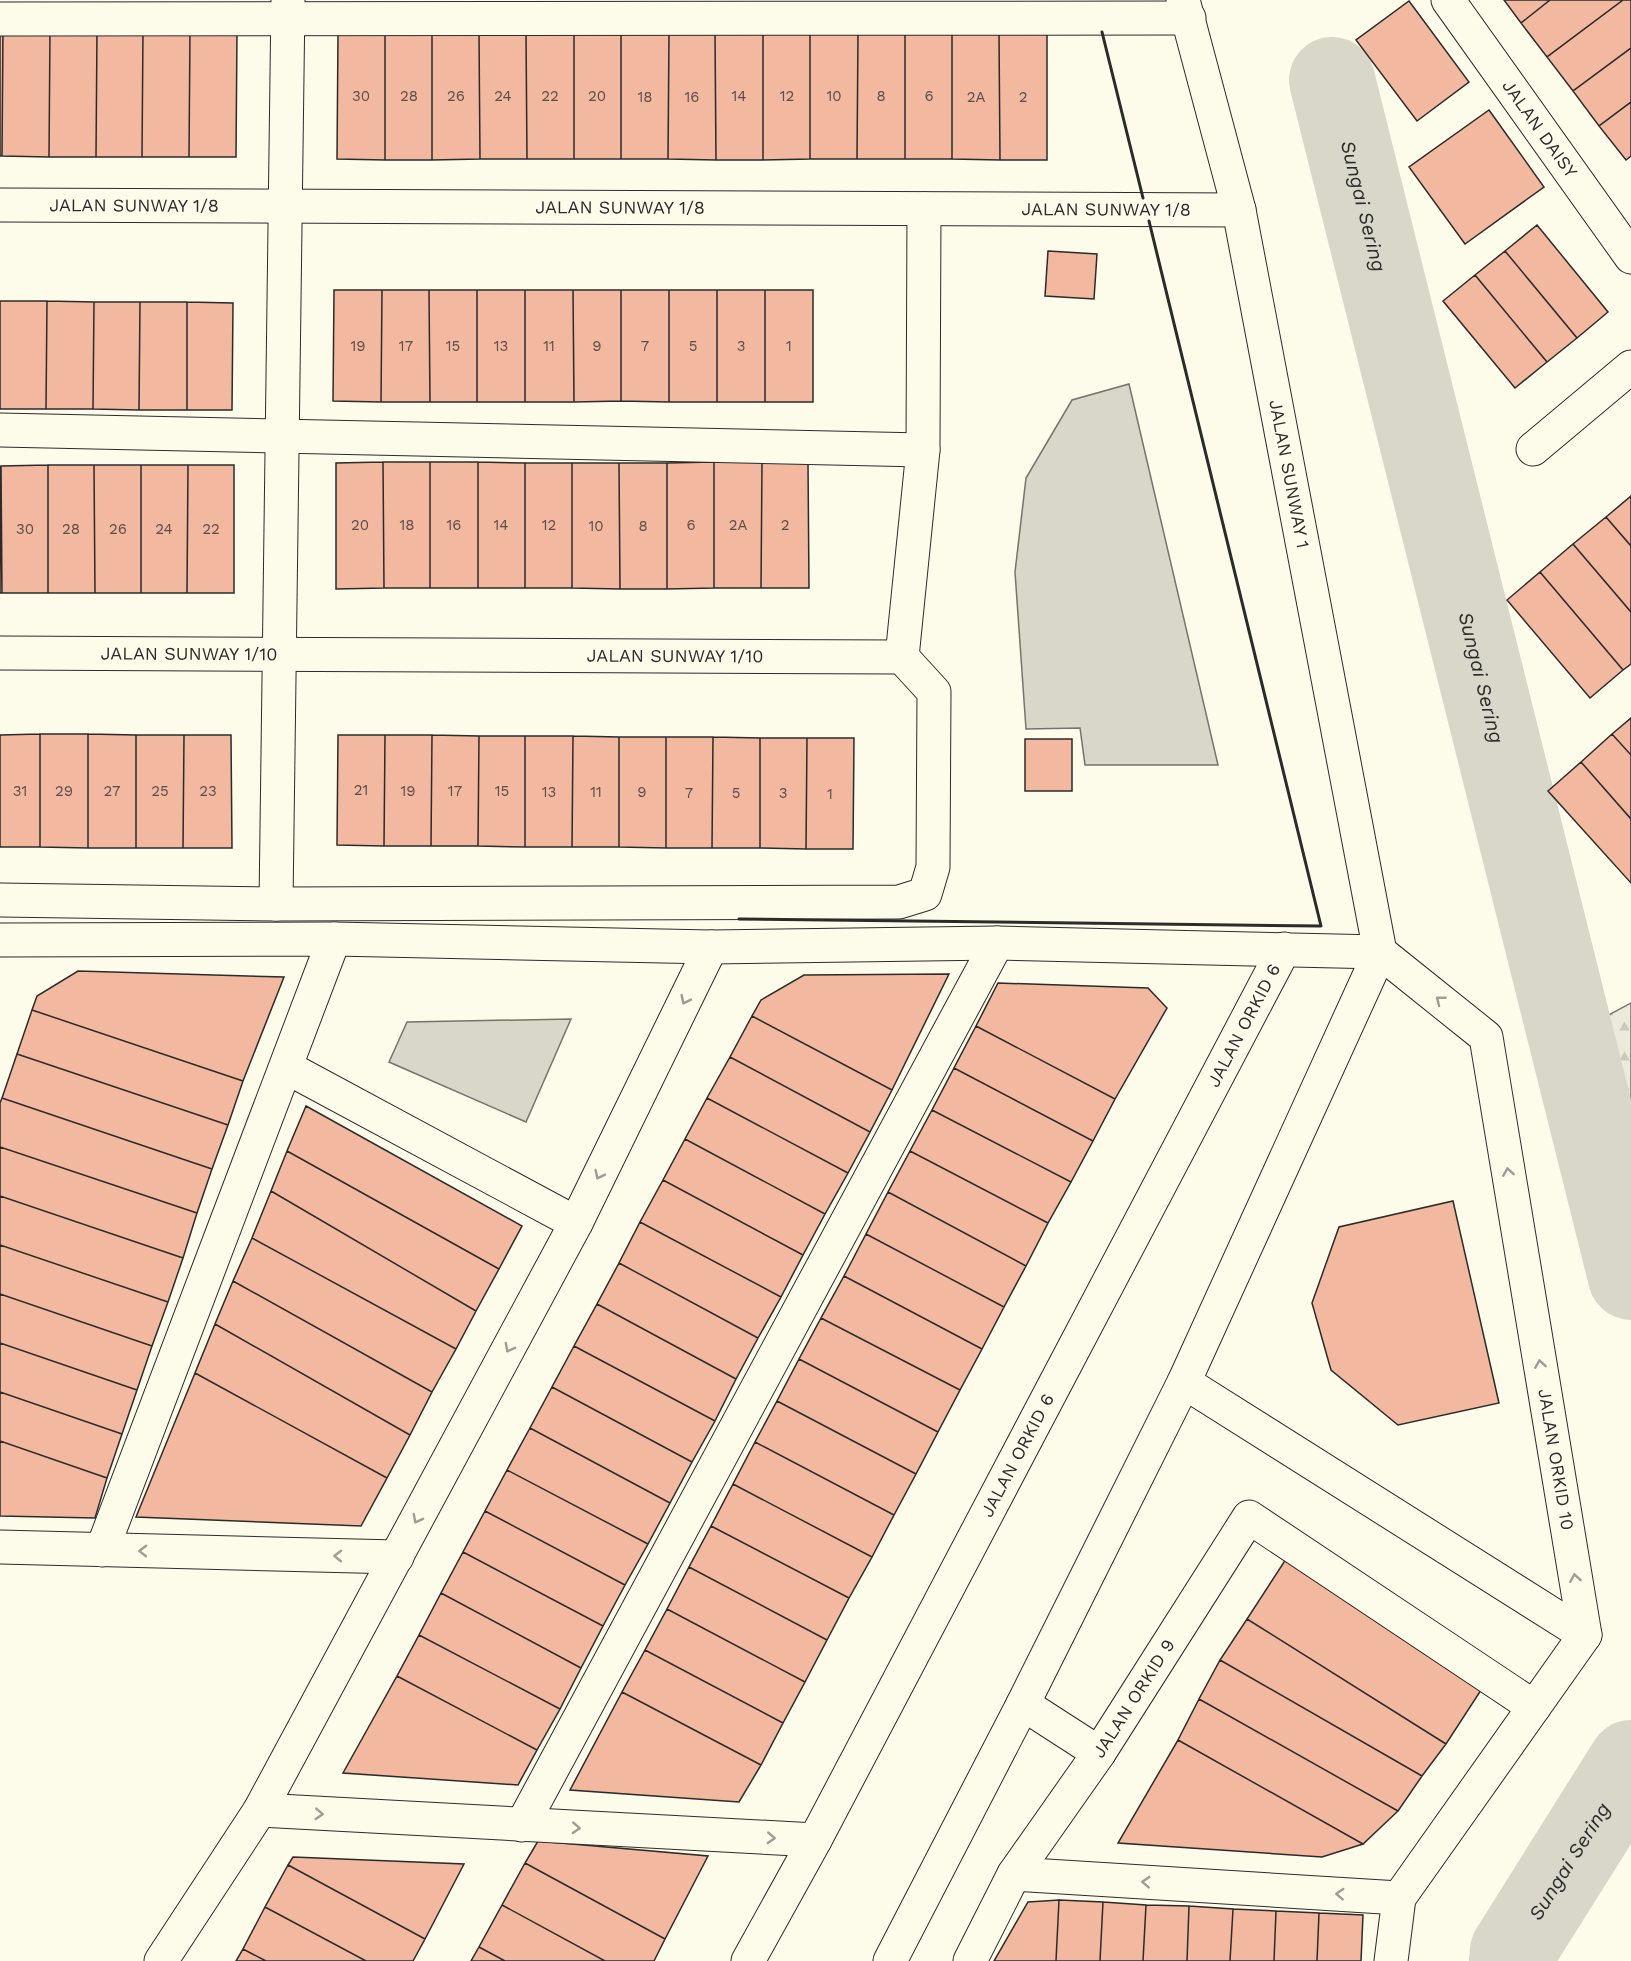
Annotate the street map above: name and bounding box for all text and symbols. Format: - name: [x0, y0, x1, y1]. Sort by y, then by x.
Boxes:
- street label: JALAN DAISY: [1498, 75, 1582, 182]
- house number: 30: [352, 87, 370, 105]
- house number: 28: [400, 87, 418, 105]
- house number: 26: [447, 87, 465, 105]
- house number: 24: [494, 87, 512, 105]
- house number: 22: [541, 87, 559, 105]
- house number: 20: [588, 87, 606, 105]
- house number: 14: [731, 87, 747, 105]
- house number: 12: [780, 87, 794, 105]
- house number: 10: [826, 87, 842, 105]
- house number: 8: [876, 87, 886, 105]
- house number: 6: [924, 87, 934, 105]
- house number: 18: [637, 88, 653, 106]
- house number: 16: [685, 88, 699, 106]
- house number: 2A: [967, 88, 985, 106]
- house number: 2: [1019, 88, 1027, 106]
- water label: Sungai Sering: [1336, 138, 1391, 274]
- street label: JALAN SUNWAY 1/8: [49, 194, 219, 216]
- street label: JALAN SUNWAY 1/8: [535, 196, 705, 218]
- street label: JALAN SUNWAY 1/8: [1021, 198, 1191, 220]
- house number: 19: [350, 337, 366, 355]
- house number: 17: [399, 337, 413, 355]
- house number: 15: [446, 337, 460, 355]
- house number: 13: [494, 337, 508, 355]
- house number: 11: [543, 337, 555, 355]
- house number: 9: [592, 337, 602, 355]
- house number: 7: [641, 337, 649, 355]
- house number: 5: [689, 337, 697, 355]
- house number: 3: [737, 337, 745, 355]
- house number: 1: [786, 337, 792, 355]
- street label: JALAN SUNWAY 1: [1265, 398, 1314, 550]
- house number: 20: [351, 516, 369, 534]
- house number: 18: [399, 516, 415, 534]
- house number: 16: [447, 516, 461, 534]
- house number: 14: [493, 516, 509, 534]
- house number: 12: [542, 516, 556, 534]
- house number: 6: [686, 516, 696, 534]
- house number: 2A: [729, 516, 747, 534]
- house number: 2: [781, 516, 789, 534]
- house number: 10: [588, 517, 604, 535]
- house number: 8: [638, 517, 648, 535]
- house number: 30: [16, 520, 34, 538]
- house number: 28: [62, 520, 80, 538]
- house number: 26: [109, 520, 127, 538]
- house number: 24: [155, 520, 173, 538]
- house number: 22: [202, 520, 220, 538]
- water label: Sungai Sering: [1453, 609, 1509, 746]
- street label: JALAN SUNWAY 1/10: [100, 642, 278, 664]
- street label: JALAN SUNWAY 1/10: [586, 645, 764, 666]
- house number: 21: [354, 781, 368, 799]
- house number: 31: [13, 782, 27, 800]
- house number: 29: [55, 782, 73, 800]
- house number: 27: [104, 782, 120, 800]
- house number: 25: [151, 782, 169, 800]
- house number: 23: [199, 782, 217, 800]
- house number: 19: [400, 782, 416, 800]
- house number: 17: [448, 782, 462, 800]
- house number: 15: [495, 782, 509, 800]
- house number: 13: [542, 783, 556, 801]
- house number: 11: [590, 783, 602, 801]
- house number: 9: [637, 783, 647, 801]
- house number: 7: [685, 784, 693, 802]
- house number: 5: [732, 784, 740, 802]
- house number: 3: [779, 784, 787, 802]
- house number: 1: [827, 785, 833, 803]
- street label: JALAN ORKID 6: [1202, 960, 1284, 1090]
- one-way arrow: [681, 993, 693, 1004]
- one-way arrow: [1436, 997, 1447, 1008]
- one-way arrow: [1502, 1167, 1515, 1177]
- one-way arrow: [595, 1168, 607, 1179]
- one-way arrow: [505, 1341, 516, 1352]
- one-way arrow: [1534, 1360, 1546, 1369]
- street label: JALAN ORKID 10: [1534, 1387, 1578, 1532]
- street label: JALAN ORKID 6: [976, 1390, 1058, 1520]
- one-way arrow: [413, 1513, 424, 1524]
- one-way arrow: [139, 1544, 148, 1557]
- one-way arrow: [334, 1550, 343, 1562]
- one-way arrow: [1569, 1573, 1582, 1583]
- street label: JALAN ORKID 9: [1088, 1635, 1179, 1761]
- water label: Sungai Sering: [1523, 1798, 1615, 1925]
- one-way arrow: [314, 1807, 323, 1820]
- one-way arrow: [572, 1821, 581, 1834]
- one-way arrow: [767, 1831, 776, 1844]
- one-way arrow: [1141, 1876, 1150, 1889]
- one-way arrow: [1336, 1888, 1345, 1901]

